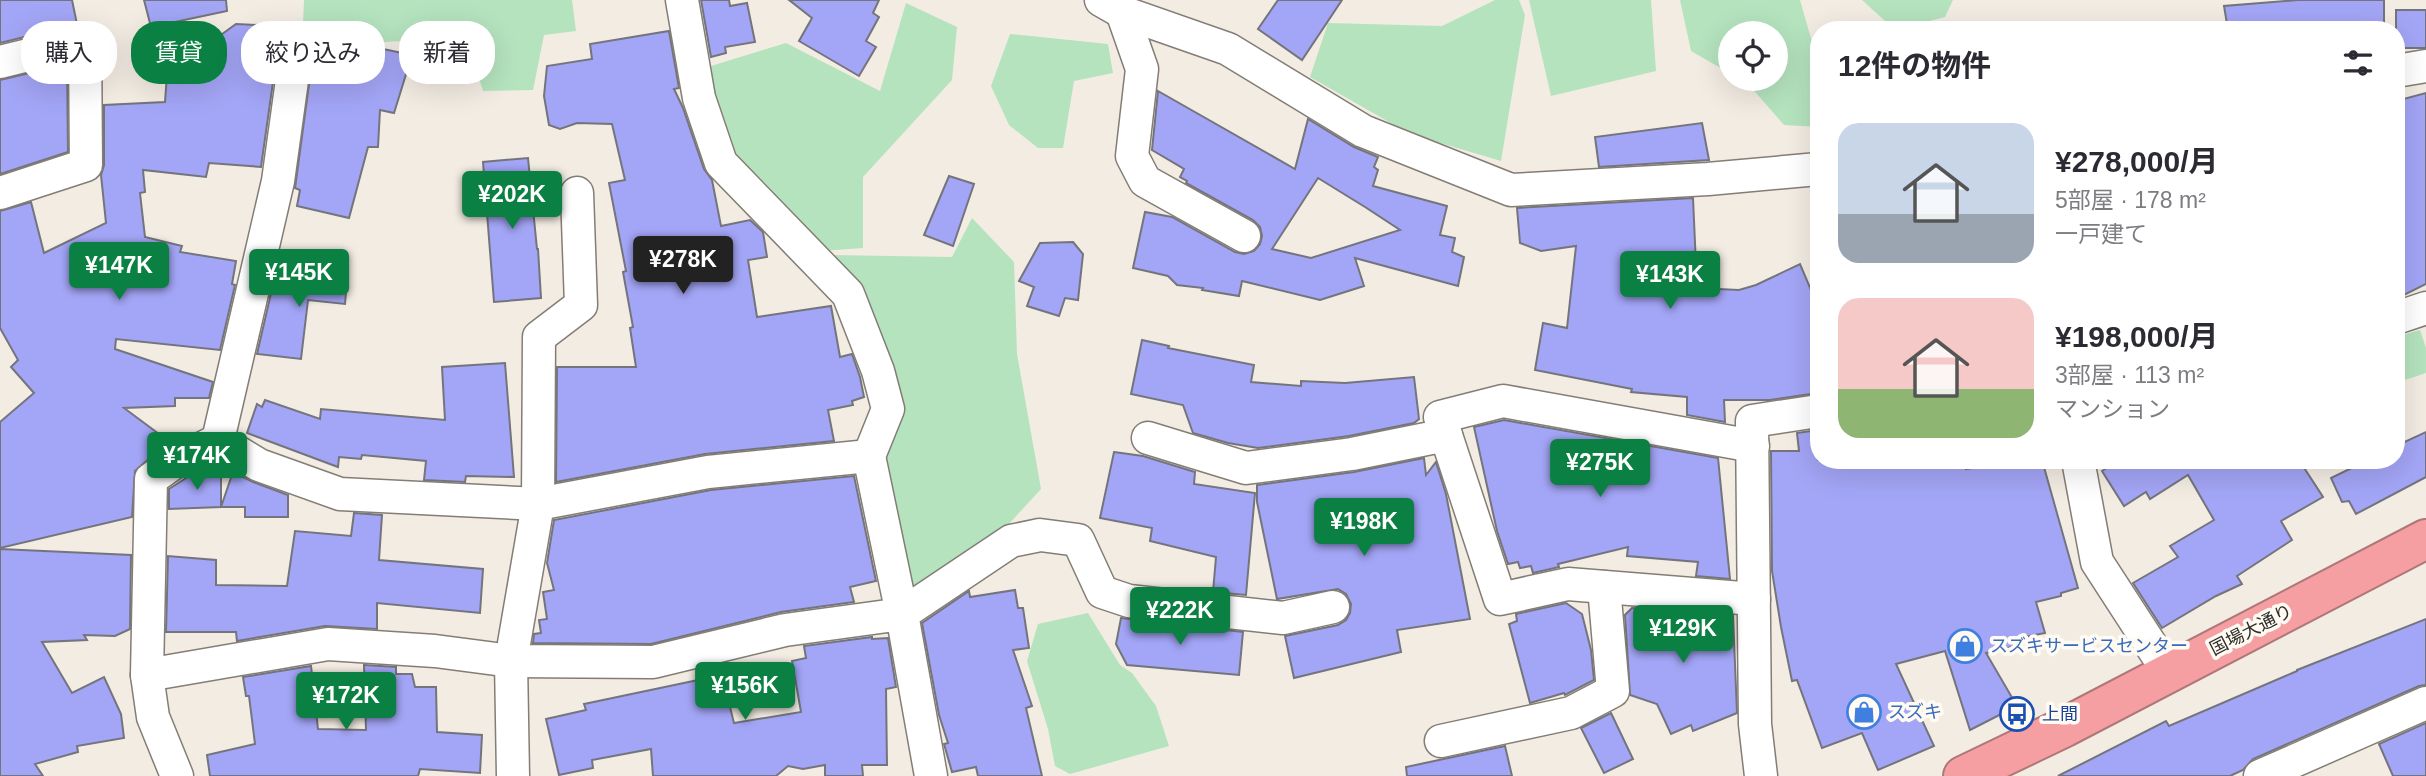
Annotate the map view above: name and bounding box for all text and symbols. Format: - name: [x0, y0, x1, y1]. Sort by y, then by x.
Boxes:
- chip: 購入: [21, 21, 117, 84]
- chip: 賃貸: [131, 21, 227, 84]
- chip: 絞り込み: [241, 21, 385, 84]
- chip: 新着: [399, 21, 495, 84]
- map controls: [1718, 21, 1788, 91]
- button: locate: [1718, 21, 1788, 91]
- icon: filters: [2339, 44, 2377, 82]
- text: 12件の物件: [1838, 49, 1991, 82]
- text: ¥278,000/月: [2055, 145, 2218, 178]
- icon: home: [1894, 151, 1978, 235]
- pin: ¥202K: [463, 172, 561, 231]
- text: ¥202K: [478, 181, 546, 207]
- text: 5部屋 · 178 m²: [2055, 187, 2206, 213]
- text: 一戸建て: [2055, 221, 2147, 247]
- pin: ¥278K: [634, 236, 732, 296]
- pin: ¥147K: [70, 243, 168, 302]
- text: ¥278K: [649, 246, 717, 272]
- pin: ¥145K: [250, 250, 348, 309]
- text: ¥147K: [85, 252, 153, 278]
- pin: ¥143K: [1621, 252, 1719, 311]
- text: ¥145K: [265, 259, 333, 285]
- text: ¥143K: [1636, 261, 1704, 287]
- text: ¥198,000/月: [2055, 320, 2218, 353]
- icon: home: [1894, 326, 1978, 410]
- text: 3部屋 · 113 m²: [2055, 362, 2204, 388]
- text: マンション: [2055, 396, 2170, 422]
- pin: ¥174K: [148, 433, 246, 492]
- pin: ¥275K: [1551, 440, 1649, 499]
- text: ¥174K: [163, 442, 231, 468]
- text: ¥275K: [1566, 449, 1634, 475]
- pin: ¥198K: [1315, 498, 1413, 558]
- text: ¥198K: [1330, 508, 1398, 534]
- pin: ¥222K: [1131, 588, 1229, 647]
- text: ¥222K: [1146, 597, 1214, 623]
- street label: 国場大通り: [2206, 601, 2296, 659]
- pin: ¥129K: [1634, 606, 1732, 665]
- text: ¥129K: [1649, 615, 1717, 641]
- shop icon: スズキサービスセンター: [1946, 627, 1984, 665]
- place label: スズキサービスセンター: [1990, 636, 2188, 656]
- pin: ¥156K: [696, 662, 794, 722]
- pin: ¥172K: [297, 672, 395, 732]
- text: ¥156K: [711, 672, 779, 698]
- text: ¥172K: [312, 682, 380, 708]
- shop icon: スズキ: [1845, 693, 1883, 731]
- bus stop icon: 上間: [1998, 695, 2036, 733]
- place label: スズキ: [1888, 702, 1942, 722]
- place label: 上間: [2042, 704, 2078, 724]

